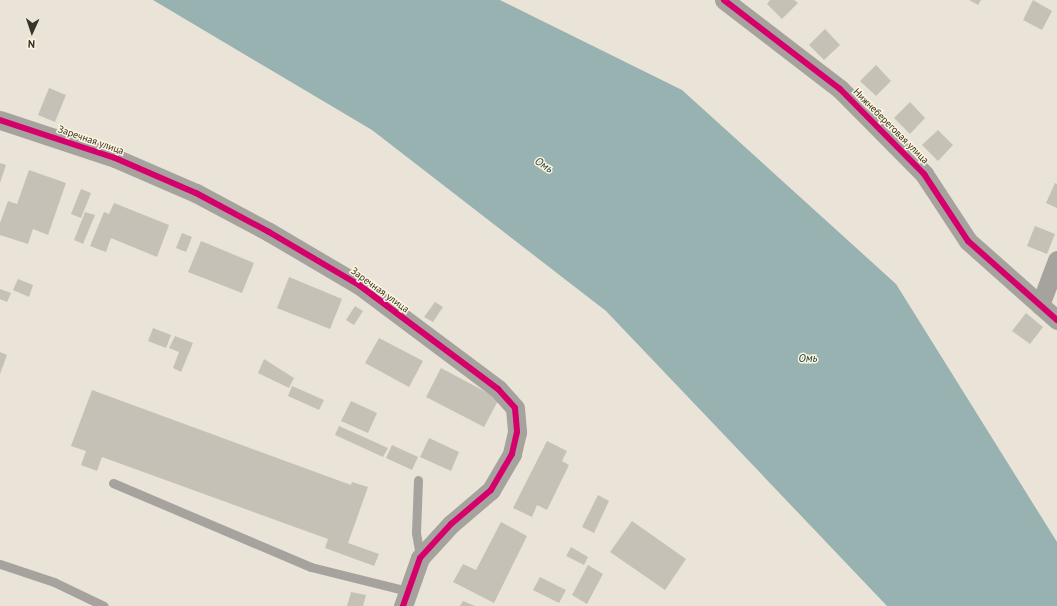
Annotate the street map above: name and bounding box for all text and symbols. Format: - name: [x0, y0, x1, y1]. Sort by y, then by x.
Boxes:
- north arrow: [12, 12, 52, 52]
- text: N: [27, 37, 35, 51]
- street label: Нижнебереговая улица: [851, 86, 931, 166]
- street label: Заречная улица: [56, 123, 126, 157]
- water label: Омь: [532, 154, 556, 176]
- street label: Заречная улица: [349, 265, 411, 315]
- water label: Омь: [799, 351, 817, 365]

